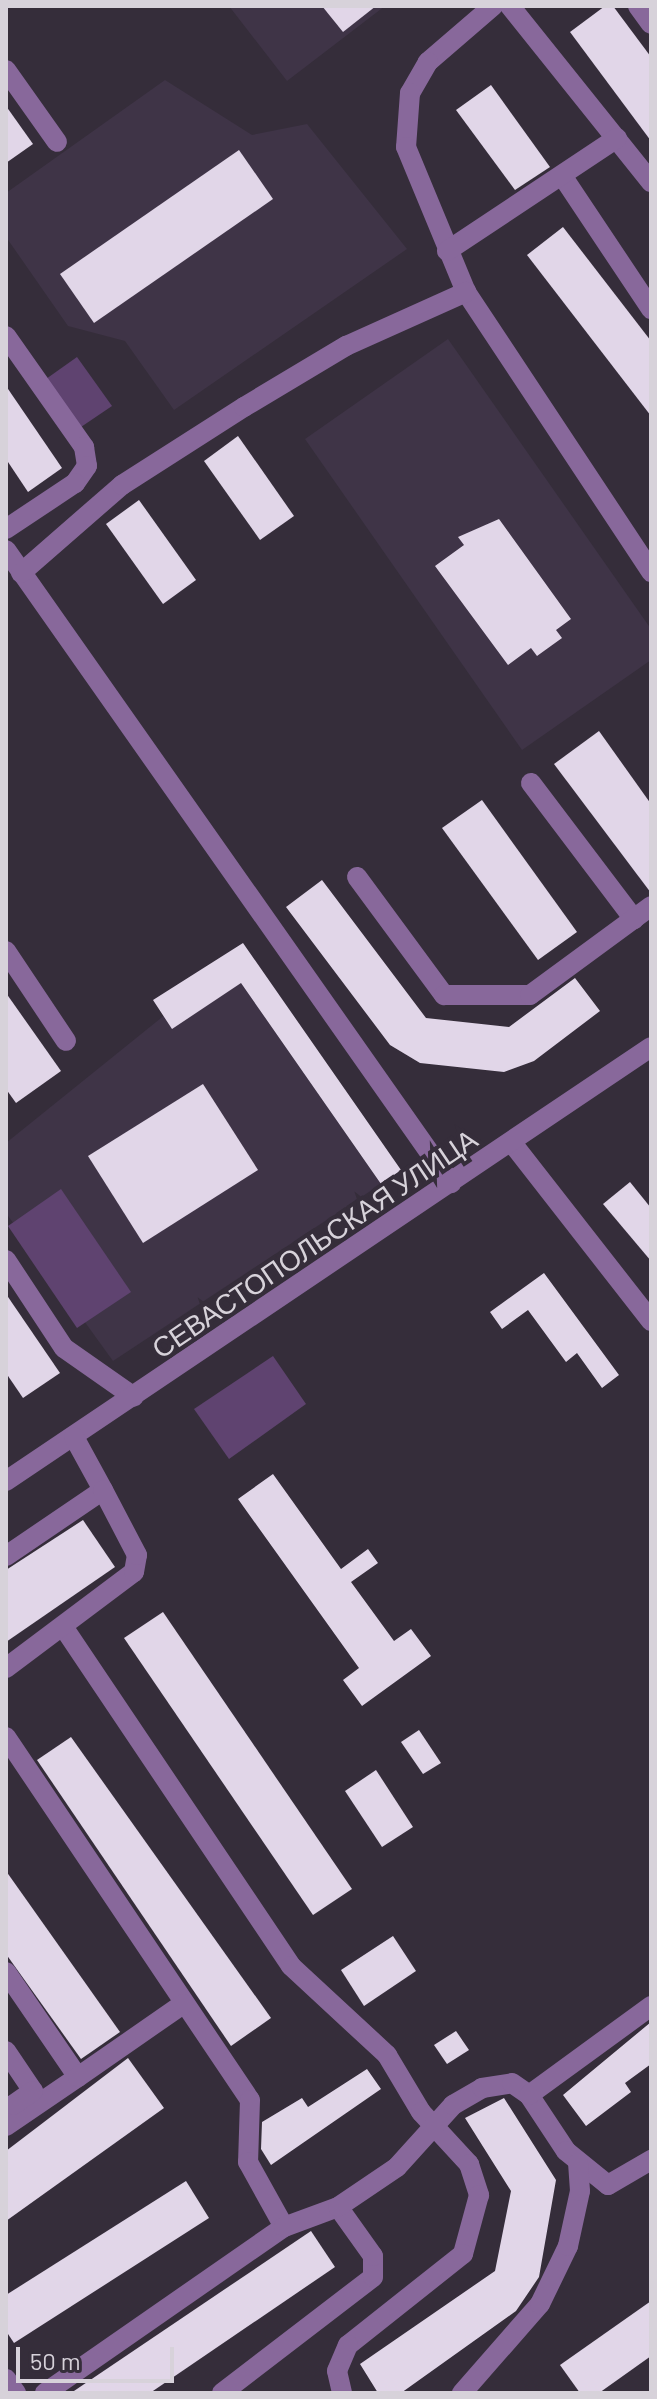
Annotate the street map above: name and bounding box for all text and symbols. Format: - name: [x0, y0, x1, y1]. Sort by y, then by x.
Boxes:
- street label: СЕВАСТОПОЛЬСКАЯ УЛИЦА: [145, 1121, 483, 1365]
- scale bar: [20, 2331, 178, 2381]
- text: 50 m: [30, 2346, 81, 2375]

